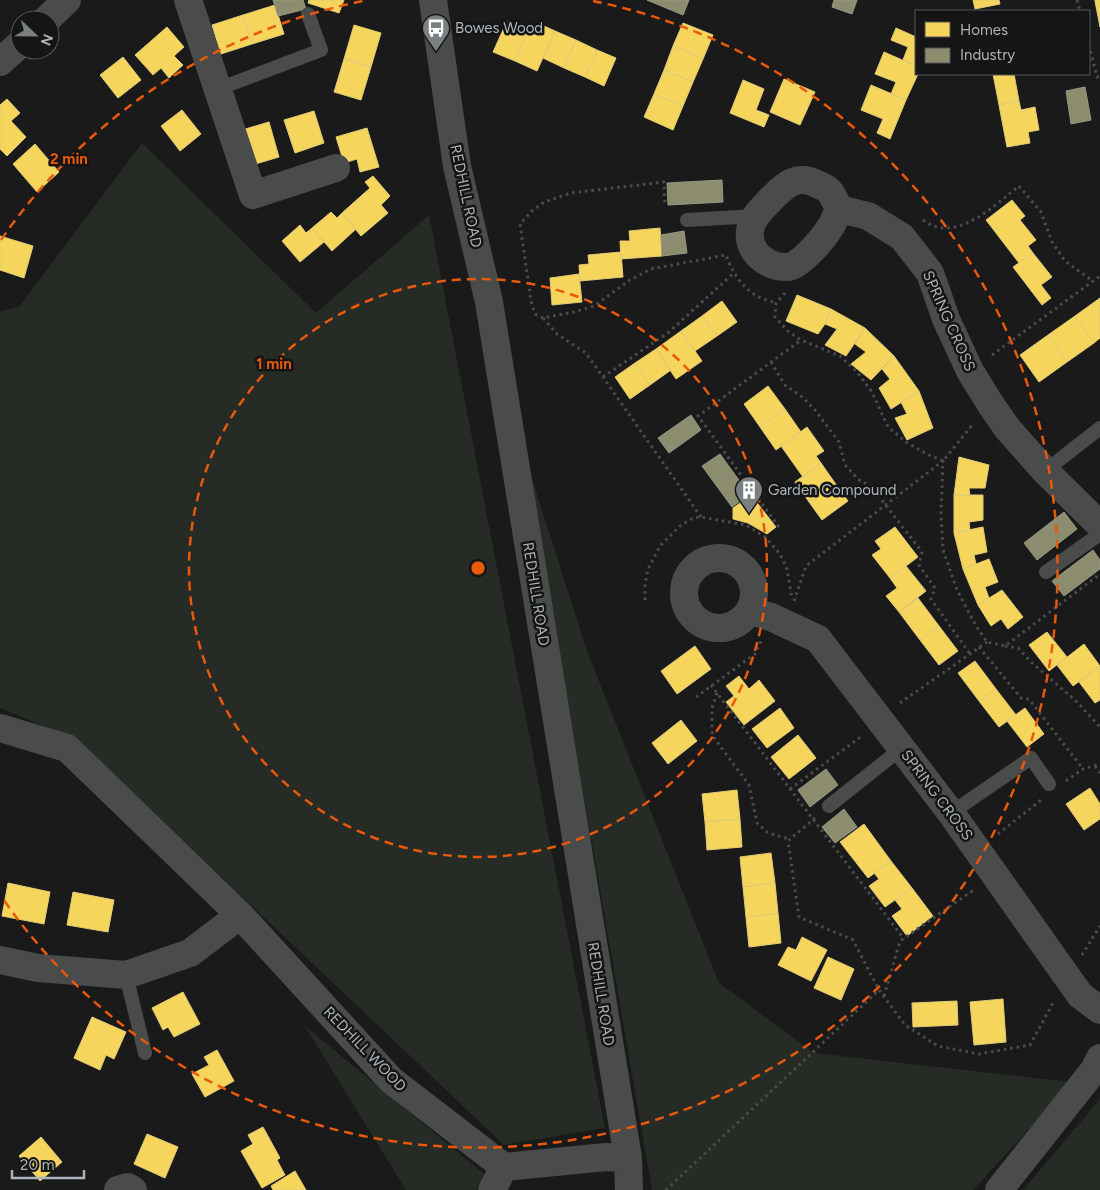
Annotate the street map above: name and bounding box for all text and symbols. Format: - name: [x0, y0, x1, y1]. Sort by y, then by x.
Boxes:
- north arrow: [10, 10, 60, 60]
- legend: [915, 10, 1090, 75]
- bus stop icon: Bowes Wood: [421, 13, 451, 52]
- place label: Bowes Wood: [455, 19, 543, 37]
- text: Homes: [960, 21, 1008, 39]
- text: N: [37, 31, 56, 48]
- text: Industry: [960, 46, 1015, 64]
- street label: REDHILL ROAD: [446, 143, 486, 249]
- text: 2 min: [50, 150, 88, 168]
- street label: SPRING CROSS: [919, 268, 979, 374]
- text: 1 min: [256, 355, 292, 373]
- building icon: Garden Compound: [734, 475, 764, 514]
- place label: Garden Compound: [768, 481, 897, 499]
- street label: REDHILL ROAD: [519, 541, 553, 647]
- centre of rings: [469, 559, 487, 577]
- street label: SPRING CROSS: [897, 746, 977, 844]
- street label: REDHILL ROAD: [584, 941, 618, 1047]
- street label: REDHILL WOOD: [320, 1003, 410, 1095]
- scale bar: [12, 1148, 85, 1180]
- text: 20 m: [20, 1156, 54, 1174]

